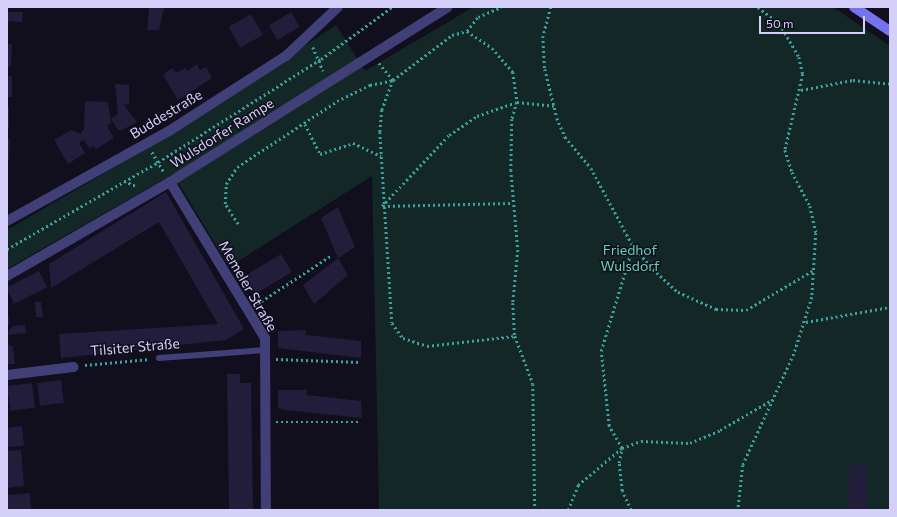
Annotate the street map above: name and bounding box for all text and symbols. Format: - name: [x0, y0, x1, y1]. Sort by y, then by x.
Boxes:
- scale bar: [761, 8, 867, 34]
- text: 50 m: [766, 16, 794, 30]
- street label: Buddestraße: [127, 86, 205, 142]
- street label: Wulsdorfer Rampe: [167, 94, 277, 172]
- street label: Memeler Straße: [215, 238, 281, 334]
- park label: Friedhof Wulsdorf: [601, 242, 659, 274]
- street label: Tilsiter Straße: [90, 335, 180, 359]

